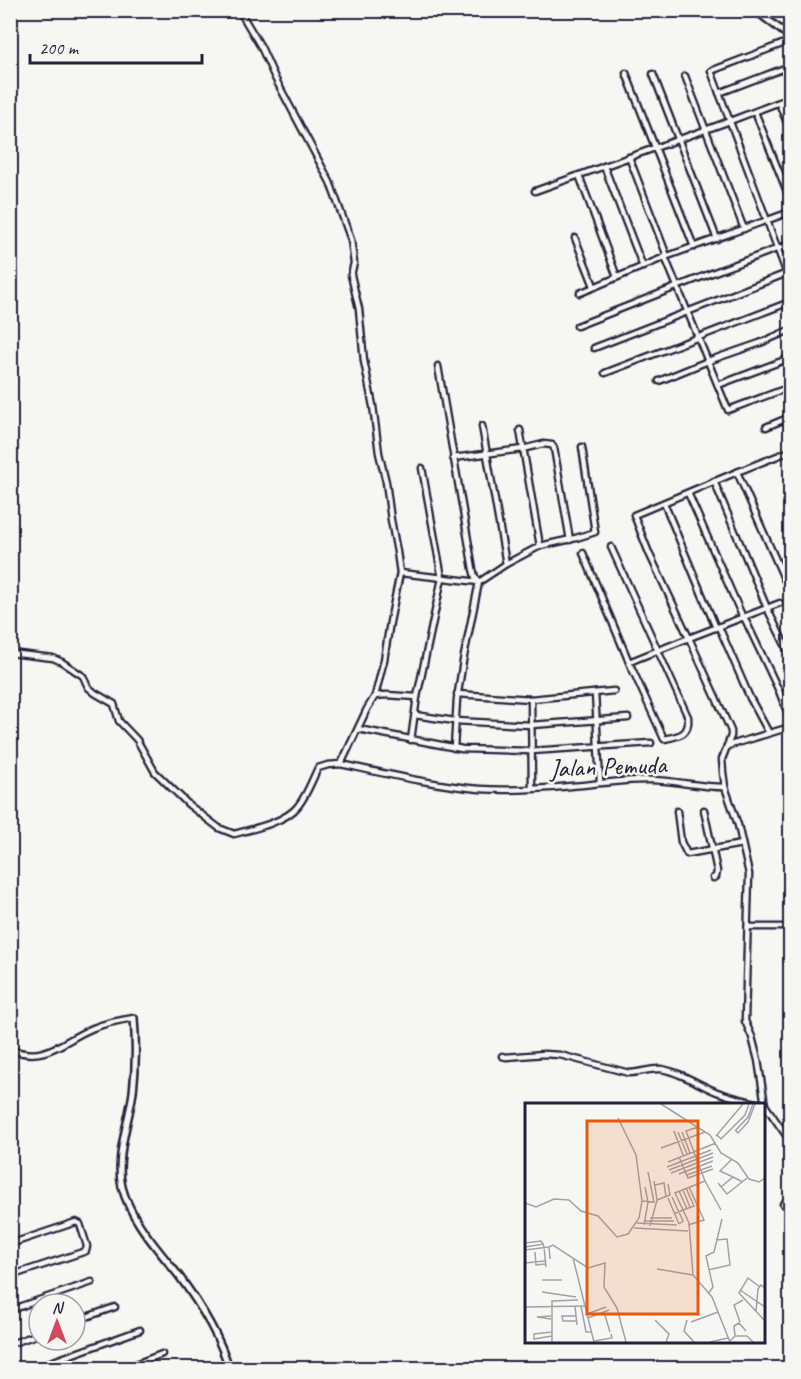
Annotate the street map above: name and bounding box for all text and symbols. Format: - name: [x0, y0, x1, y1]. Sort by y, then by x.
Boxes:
- scale bar: [30, 27, 202, 65]
- text: 200 m: [39, 37, 80, 59]
- street label: Jalan Pemuda: [547, 748, 669, 785]
- inset map: [525, 1103, 765, 1343]
- north arrow: [27, 1292, 87, 1352]
- text: N: [52, 1298, 65, 1318]

